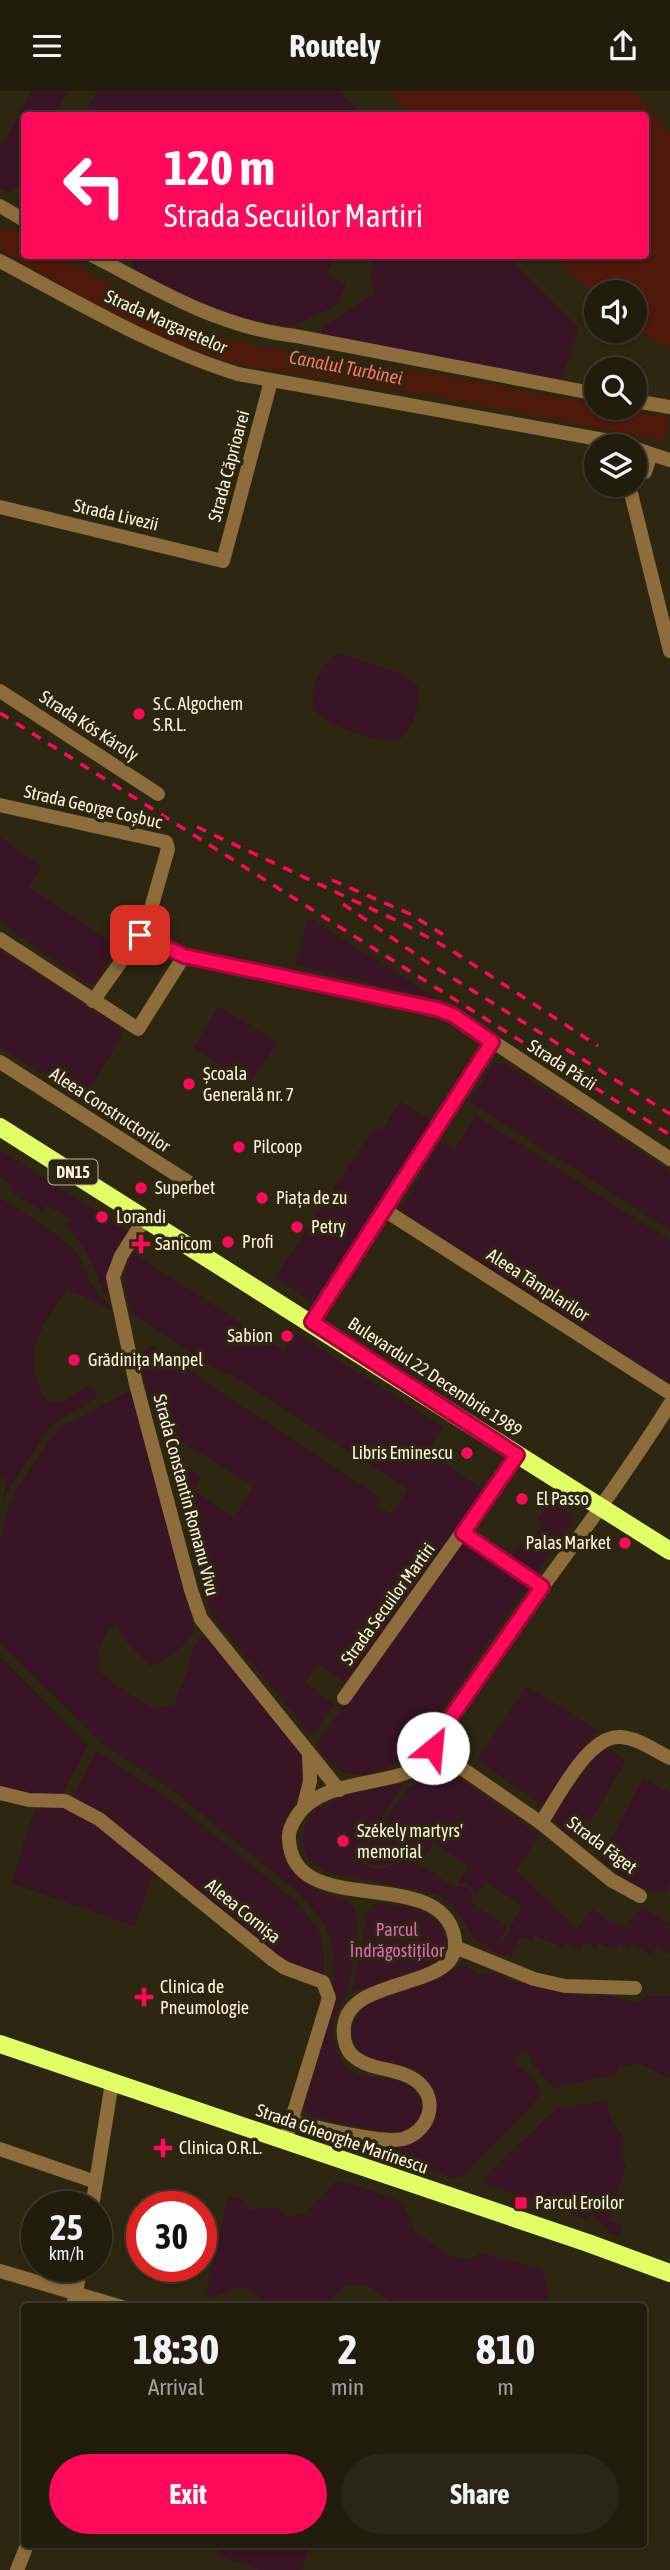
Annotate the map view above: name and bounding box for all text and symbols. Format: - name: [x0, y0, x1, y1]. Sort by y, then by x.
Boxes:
- icon: menu: [28, 27, 66, 65]
- text: Routely: [289, 27, 381, 64]
- icon: share: [604, 27, 642, 65]
- text: 120 m: [164, 139, 275, 195]
- icon: left: [49, 140, 140, 231]
- text: Strada Secuilor Martiri: [164, 197, 423, 234]
- map controls: [584, 280, 647, 497]
- button: sound: [584, 280, 647, 343]
- street label: Strada Margaretelor: [102, 285, 231, 358]
- water label: Canalul Turbinei: [287, 345, 405, 389]
- button: search: [584, 357, 647, 420]
- street label: Strada Căprioarei: [204, 408, 253, 524]
- button: layers: [584, 434, 647, 497]
- street label: Strada Livezii: [72, 495, 161, 534]
- street label: Strada Kós Károly: [36, 686, 143, 765]
- place label: S.C. Algochem S.R.L.: [153, 693, 243, 735]
- marker: S.C. Algochem S.R.L.: [131, 706, 147, 722]
- street label: Strada George Coșbuc: [22, 780, 165, 833]
- pin: [110, 905, 170, 965]
- icon: arrive: [121, 916, 159, 954]
- street label: Strada Păcii: [524, 1035, 600, 1094]
- street label: Aleea Constructorilor: [46, 1063, 175, 1157]
- place label: Școala Generală nr. 7: [203, 1063, 294, 1105]
- marker: Școala Generală nr. 7: [181, 1076, 197, 1092]
- place label: Pilcoop: [253, 1136, 302, 1157]
- marker: Pilcoop: [231, 1139, 247, 1155]
- road number: DN15: [48, 1159, 98, 1184]
- place label: Superbet: [155, 1177, 215, 1198]
- marker: Superbet: [133, 1180, 149, 1196]
- place label: Piața de zu: [276, 1187, 347, 1208]
- marker: Piața de zu: [254, 1190, 270, 1206]
- place label: Lorandi: [116, 1206, 166, 1227]
- marker: Lorandi: [94, 1209, 110, 1225]
- place label: Petry: [311, 1216, 346, 1237]
- marker: Petry: [289, 1219, 305, 1235]
- place label: Profi: [242, 1231, 274, 1252]
- place label: Sanicom: [155, 1233, 212, 1254]
- marker: Profi: [220, 1234, 236, 1250]
- marker: Sanicom: [133, 1236, 149, 1252]
- street label: Aleea Tâmplarilor: [483, 1244, 594, 1326]
- street label: Bulevardul 22 Decembrie 1989: [344, 1312, 526, 1441]
- place label: Sabion: [227, 1325, 273, 1346]
- marker: Sabion: [279, 1328, 295, 1344]
- place label: Grădinița Manpel: [88, 1349, 203, 1370]
- marker: Grădinița Manpel: [66, 1352, 82, 1368]
- street label: Strada Constantin Romanu Vivu: [149, 1392, 223, 1598]
- place label: Libris Eminescu: [352, 1442, 453, 1463]
- marker: Libris Eminescu: [459, 1445, 475, 1461]
- place label: El Passo: [536, 1488, 589, 1509]
- marker: El Passo: [514, 1491, 530, 1507]
- place label: Palas Market: [526, 1532, 611, 1553]
- marker: Palas Market: [617, 1535, 633, 1551]
- street label: Strada Secuilor Martiri: [336, 1539, 439, 1669]
- position arrow: [396, 1711, 470, 1785]
- street label: Strada Făget: [563, 1812, 641, 1877]
- place label: Székely martyrs' memorial: [357, 1820, 463, 1862]
- marker: Székely martyrs' memorial: [335, 1833, 351, 1849]
- street label: Aleea Cornișa: [202, 1874, 285, 1947]
- park label: Parcul Îndrăgostiților: [350, 1919, 445, 1961]
- place label: Clinica de Pneumologie: [160, 1976, 249, 2018]
- marker: Clinica de Pneumologie: [134, 1987, 154, 2007]
- street label: Strada Gheorghe Marinescu: [253, 2099, 431, 2178]
- place label: Clinica O.R.L.: [179, 2137, 262, 2158]
- marker: Clinica O.R.L.: [153, 2138, 173, 2158]
- speed limit sign: 30: [126, 2191, 217, 2282]
- place label: Parcul Eroilor: [535, 2192, 624, 2213]
- marker: Parcul Eroilor: [513, 2195, 529, 2211]
- text: 25: [50, 2207, 83, 2247]
- text: km/h: [49, 2243, 84, 2264]
- text: 18:30: [133, 2325, 219, 2373]
- text: 2: [338, 2325, 357, 2373]
- text: 810: [476, 2325, 535, 2373]
- text: Arrival: [148, 2374, 204, 2400]
- text: min: [331, 2374, 364, 2400]
- text: m: [497, 2374, 514, 2400]
- button: Exit: [49, 2454, 327, 2534]
- button: Share: [341, 2454, 619, 2534]

